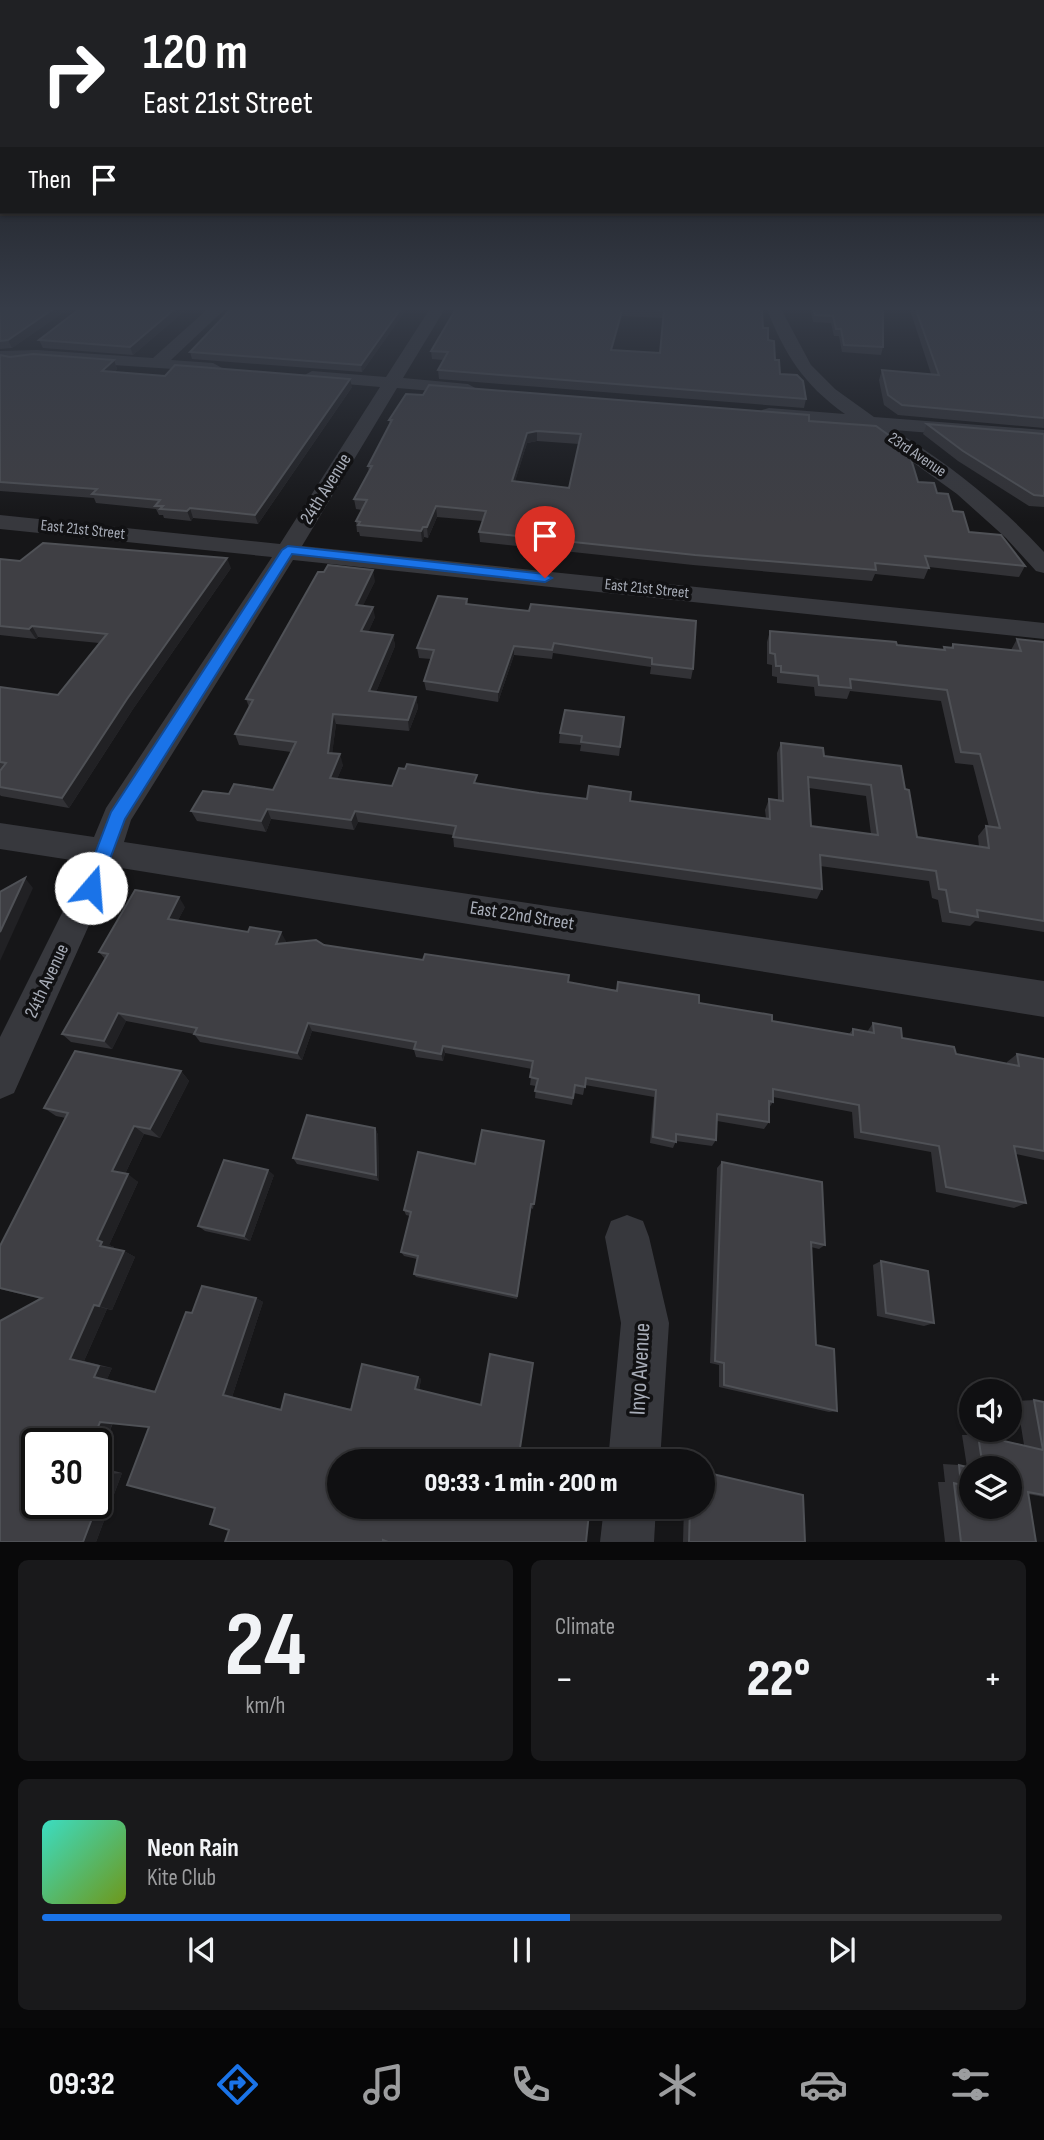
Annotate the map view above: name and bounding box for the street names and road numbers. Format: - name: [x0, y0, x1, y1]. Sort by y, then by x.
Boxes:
- street label: 23rd Avenue: [884, 429, 950, 481]
- street label: 24th Avenue: [295, 449, 357, 529]
- street label: East 21st Street: [40, 516, 126, 544]
- street label: East 21st Street: [604, 575, 690, 603]
- street label: East 22nd Street: [468, 896, 576, 936]
- street label: 24th Avenue: [20, 940, 74, 1022]
- street label: Inyo Avenue: [624, 1322, 656, 1416]

